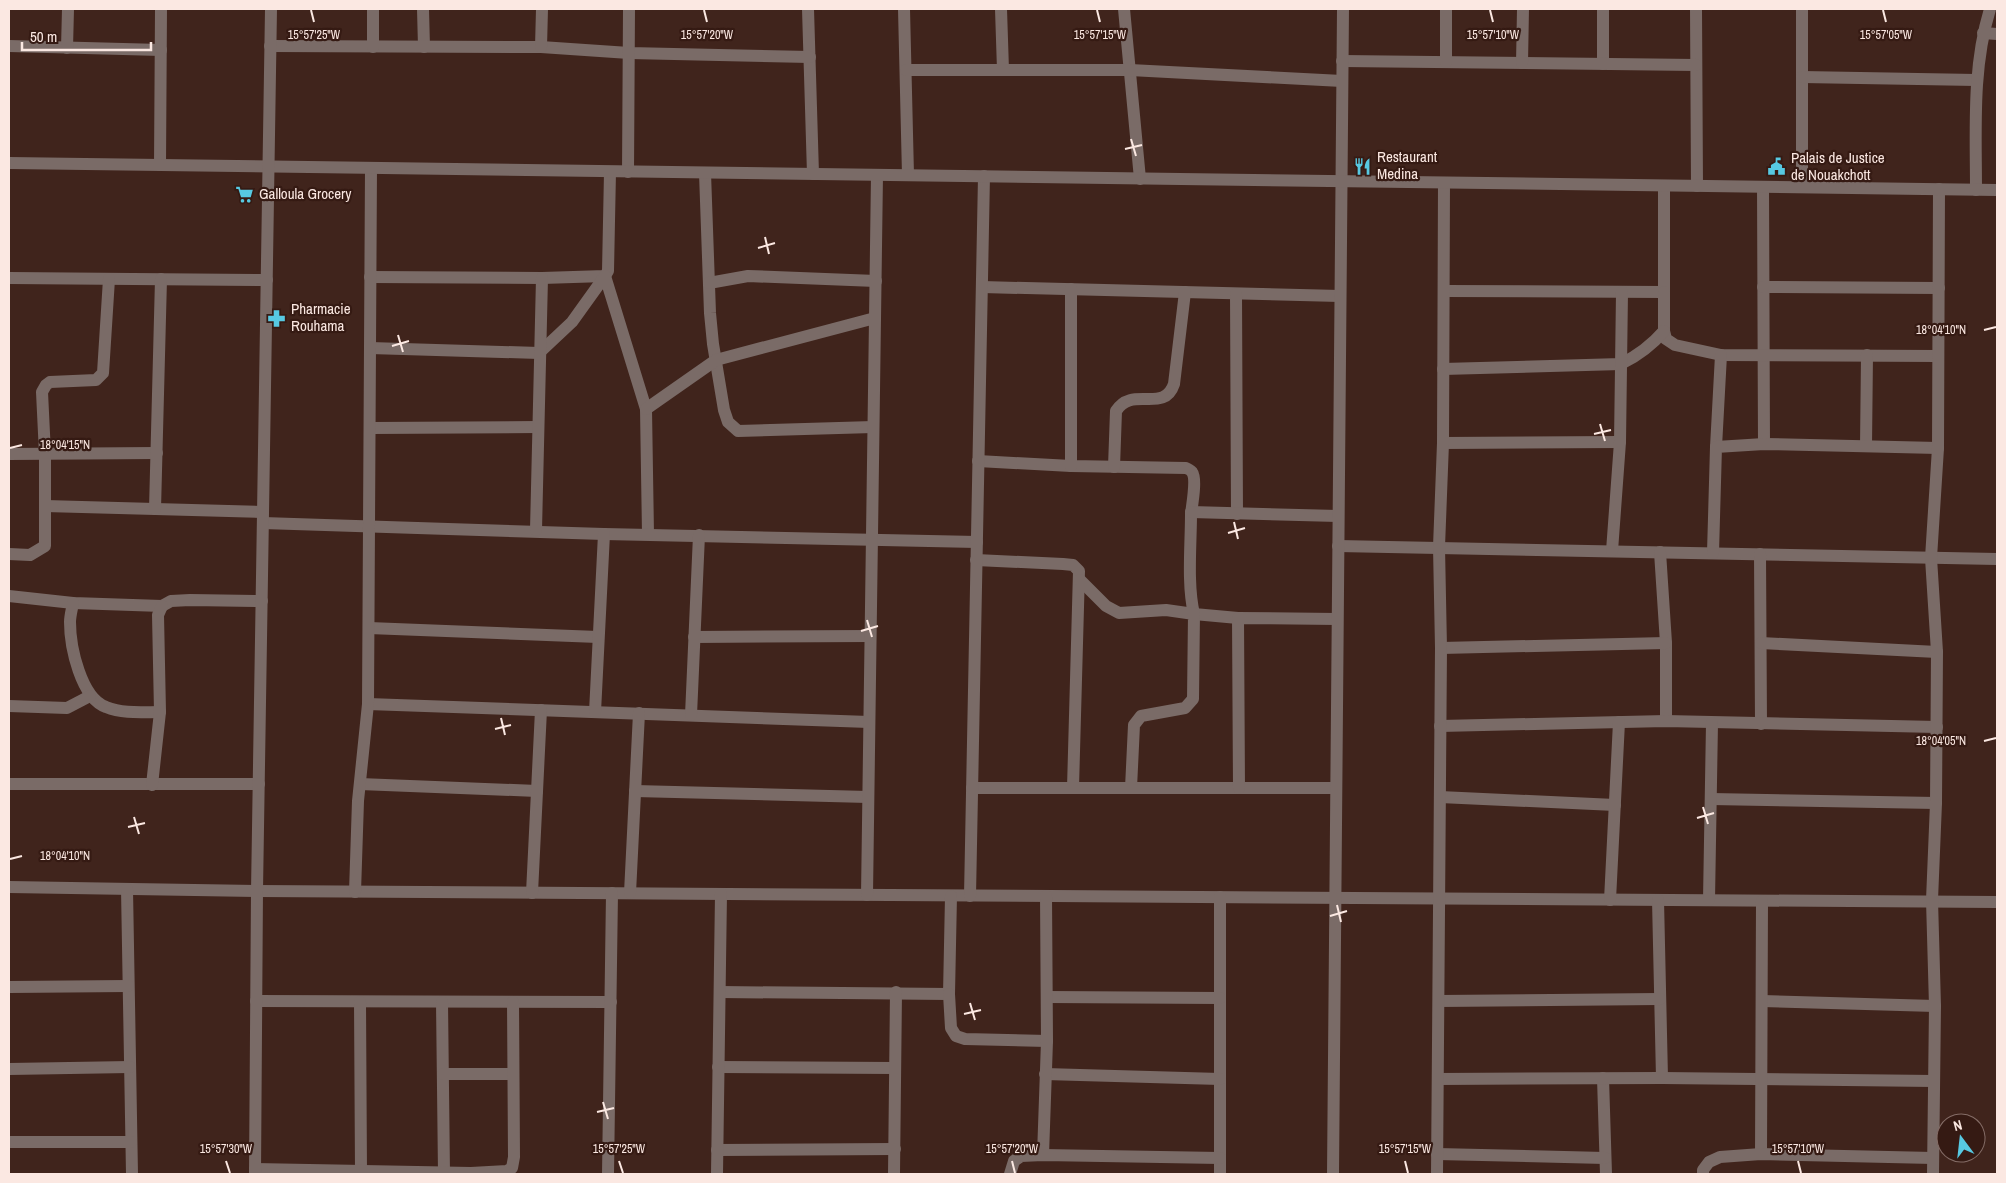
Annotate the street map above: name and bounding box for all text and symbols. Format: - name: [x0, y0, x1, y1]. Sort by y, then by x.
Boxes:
- scale bar: [22, 20, 151, 52]
- text: 50 m: [30, 26, 57, 47]
- text: 15°57'25"W: [288, 27, 341, 43]
- text: 15°57'20"W: [681, 27, 734, 43]
- text: 15°57'15"W: [1074, 27, 1127, 43]
- text: 15°57'10"W: [1467, 27, 1520, 43]
- text: 15°57'05"W: [1860, 27, 1913, 43]
- place label: Restaurant Medina: [1377, 146, 1438, 184]
- place label: Palais de Justice de Nouakchott: [1791, 147, 1885, 185]
- restaurant icon: Restaurant Medina: [1353, 156, 1373, 176]
- public building icon: Palais de Justice de Nouakchott: [1767, 157, 1787, 177]
- place label: Galloula Grocery: [259, 183, 352, 204]
- supermarket icon: Galloula Grocery: [235, 184, 255, 204]
- place label: Pharmacie Rouhama: [291, 298, 351, 336]
- pharmacy icon: Pharmacie Rouhama: [267, 308, 287, 328]
- text: 18°04'10"N: [1916, 322, 1966, 338]
- text: 18°04'15"N: [40, 437, 90, 453]
- text: 18°04'05"N: [1916, 733, 1966, 749]
- text: 18°04'10"N: [40, 848, 90, 864]
- north arrow: [1936, 1113, 1986, 1163]
- text: N: [1951, 1116, 1964, 1135]
- text: 15°57'30"W: [200, 1141, 253, 1157]
- text: 15°57'25"W: [593, 1141, 646, 1157]
- text: 15°57'20"W: [986, 1141, 1039, 1157]
- text: 15°57'15"W: [1379, 1141, 1432, 1157]
- text: 15°57'10"W: [1772, 1141, 1825, 1157]

